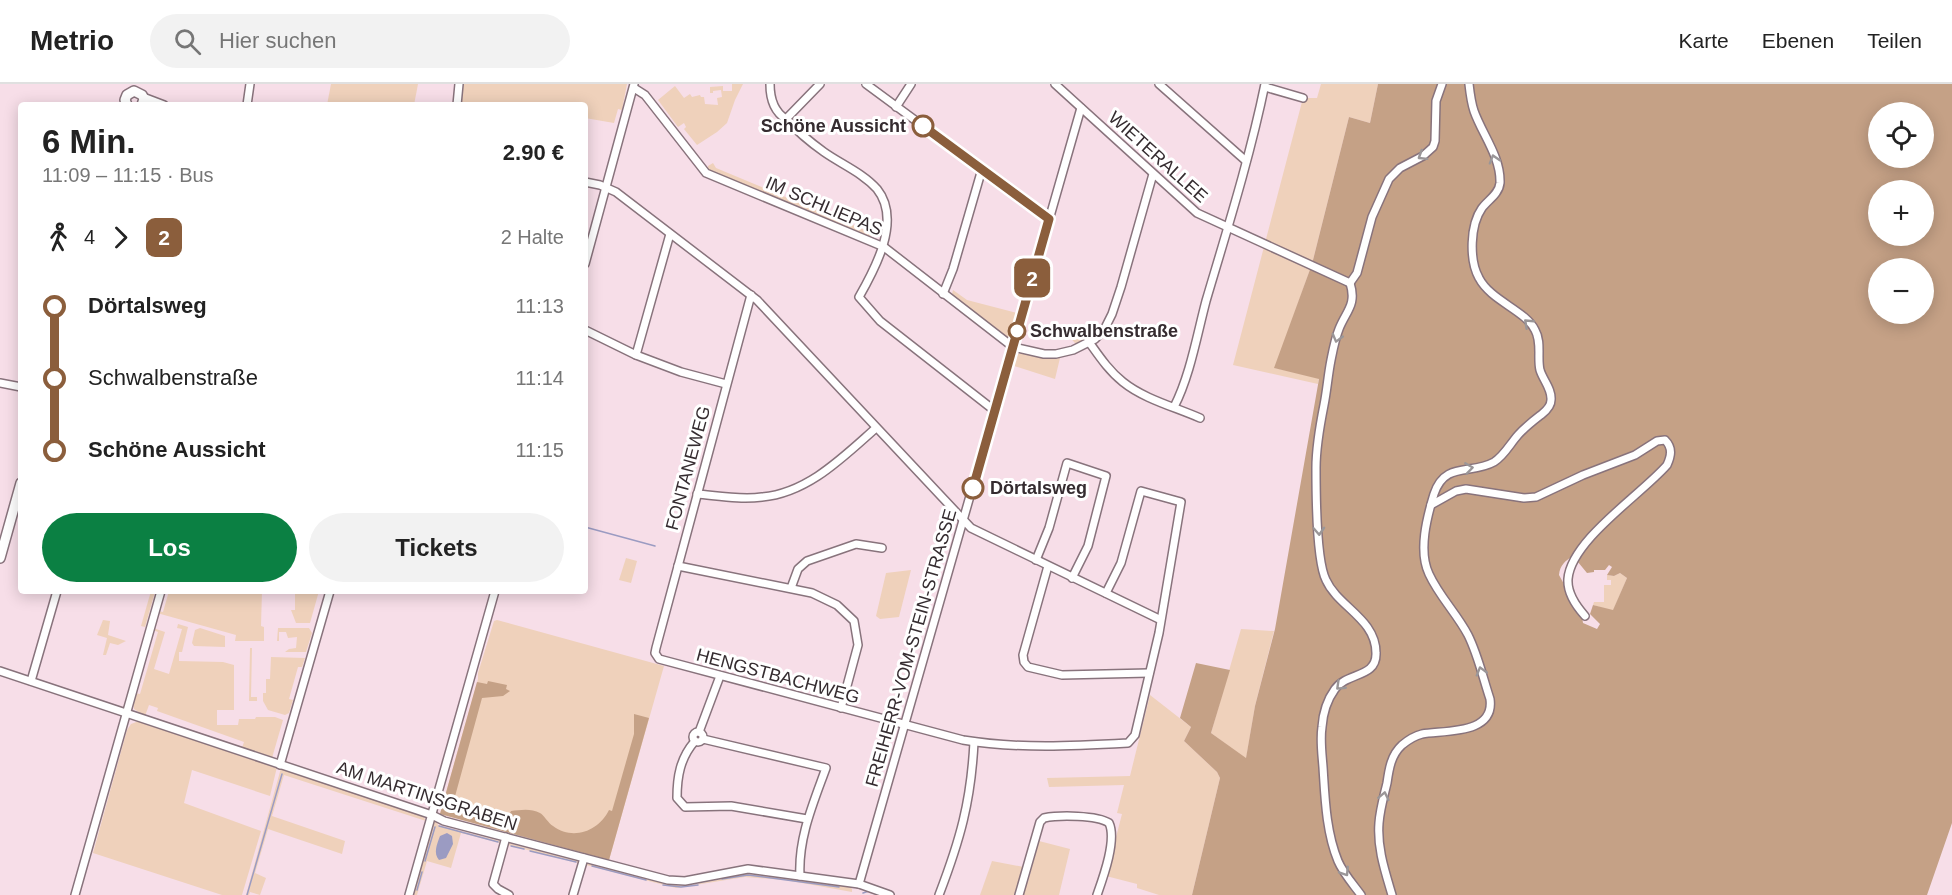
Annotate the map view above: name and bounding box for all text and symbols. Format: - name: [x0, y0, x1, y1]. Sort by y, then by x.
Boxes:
- search box: [150, 14, 570, 68]
- text: Metrio: [30, 25, 114, 56]
- icon: search: [171, 25, 204, 58]
- text: Hier suchen: [219, 28, 336, 53]
- text: Karte: [1679, 29, 1729, 52]
- text: Ebenen: [1762, 29, 1834, 52]
- text: Teilen: [1867, 29, 1922, 52]
- map controls: [1868, 102, 1934, 324]
- button: locate: [1868, 102, 1934, 168]
- street label: WIETERALLEE: [1104, 107, 1212, 207]
- marker: Schöne Aussicht: [912, 115, 934, 137]
- place label: Schöne Aussicht: [761, 116, 906, 136]
- text: 6 Min.: [42, 123, 136, 160]
- text: 2.90 €: [503, 140, 564, 165]
- one-way arrow: [1418, 149, 1428, 161]
- one-way arrow: [1489, 154, 1501, 165]
- text: 11:09 – 11:15 · Bus: [42, 164, 214, 186]
- street label: IM SCHLIEPAS: [763, 172, 885, 240]
- button: +: [1868, 180, 1934, 246]
- icon: walk: [42, 221, 75, 254]
- icon: forward: [104, 221, 137, 254]
- text: 4: [84, 226, 95, 248]
- text: 2: [158, 226, 170, 249]
- text: 2 Halte: [501, 226, 564, 248]
- line badge: 2: [1012, 258, 1052, 298]
- button: −: [1868, 258, 1934, 324]
- text: 2: [1026, 267, 1038, 290]
- text: Dörtalsweg: [88, 293, 207, 318]
- text: 11:13: [515, 295, 564, 317]
- one-way arrow: [1524, 319, 1534, 330]
- place label: Schwalbenstraße: [1030, 321, 1178, 341]
- marker: Schwalbenstraße: [1008, 322, 1026, 340]
- one-way arrow: [1331, 333, 1344, 343]
- text: Schwalbenstraße: [88, 365, 258, 390]
- text: 11:14: [515, 367, 564, 389]
- street label: FONTANEWEG: [662, 404, 714, 532]
- text: Schöne Aussicht: [88, 437, 266, 462]
- text: 11:15: [515, 439, 564, 461]
- one-way arrow: [1465, 462, 1474, 475]
- marker: Dörtalsweg: [962, 477, 984, 499]
- place label: Dörtalsweg: [990, 478, 1087, 498]
- street label: FREIHERR-VOM-STEIN-STRASSE: [862, 507, 960, 789]
- button: Los: [42, 513, 297, 582]
- button: Tickets: [309, 513, 564, 582]
- one-way arrow: [1312, 526, 1325, 535]
- street label: HENGSTBACHWEG: [694, 645, 862, 707]
- one-way arrow: [1476, 666, 1489, 676]
- one-way arrow: [1336, 679, 1346, 690]
- street label: AM MARTINSGRABEN: [334, 757, 520, 835]
- one-way arrow: [1377, 792, 1390, 802]
- one-way arrow: [1338, 865, 1349, 876]

